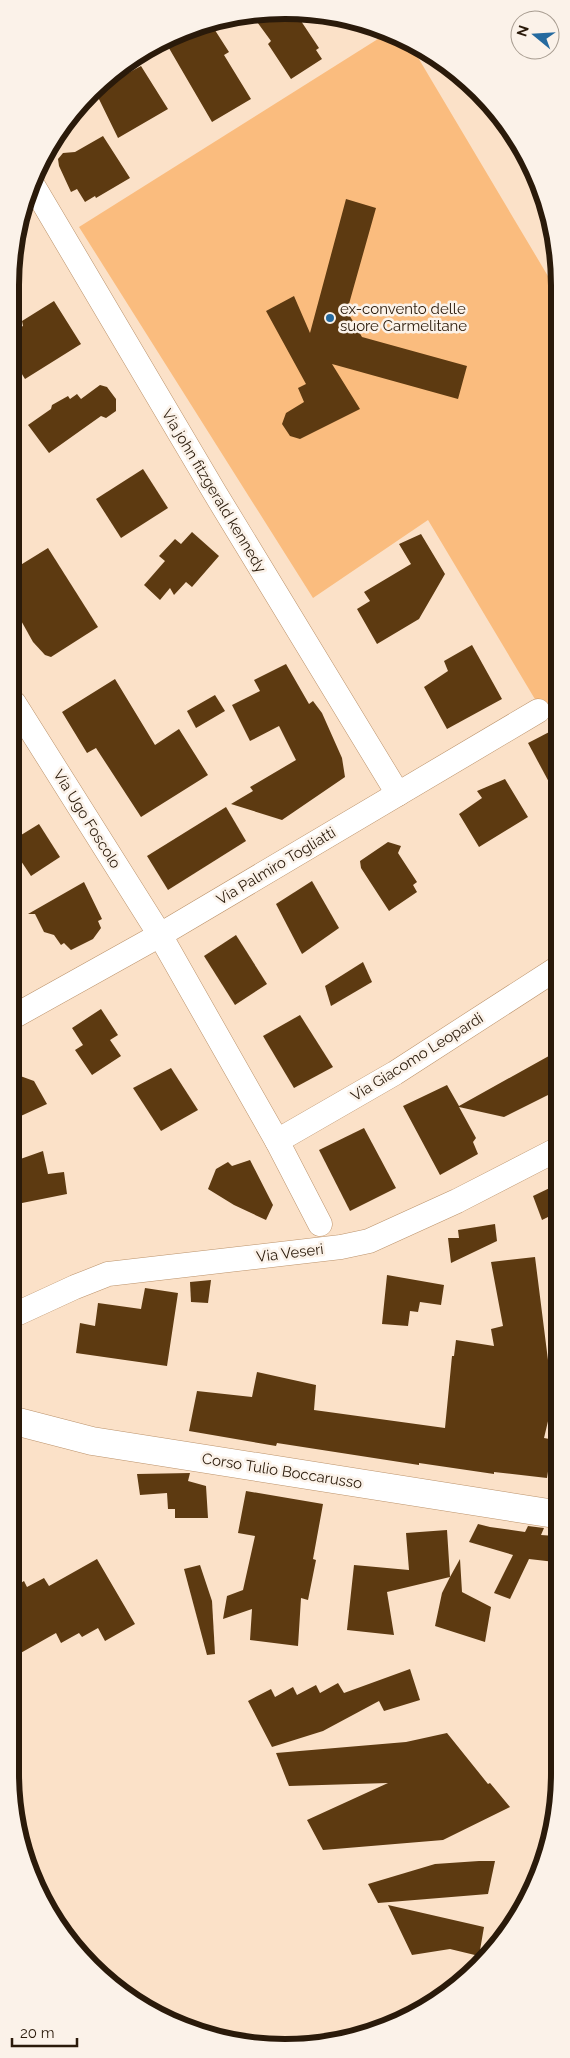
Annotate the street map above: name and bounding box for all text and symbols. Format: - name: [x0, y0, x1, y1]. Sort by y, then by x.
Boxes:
- north arrow: [510, 10, 560, 60]
- text: N: [513, 23, 532, 39]
- place label: ex-convento delle suore Carmelitane: [340, 300, 467, 335]
- marker: ex-convento delle suore Carmelitane: [324, 312, 336, 324]
- street label: Via john fitzgerald kennedy: [158, 406, 270, 576]
- street label: Via Ugo Foscolo: [49, 766, 125, 872]
- street label: Via Palmiro Togliatti: [213, 823, 339, 909]
- street label: Via Giacomo Leopardi: [348, 1009, 486, 1105]
- street label: Via Veseri: [255, 1240, 325, 1266]
- street label: Corso Tulio Boccarusso: [201, 1449, 363, 1493]
- scale bar: [12, 2016, 78, 2048]
- text: 20 m: [20, 2024, 55, 2042]

